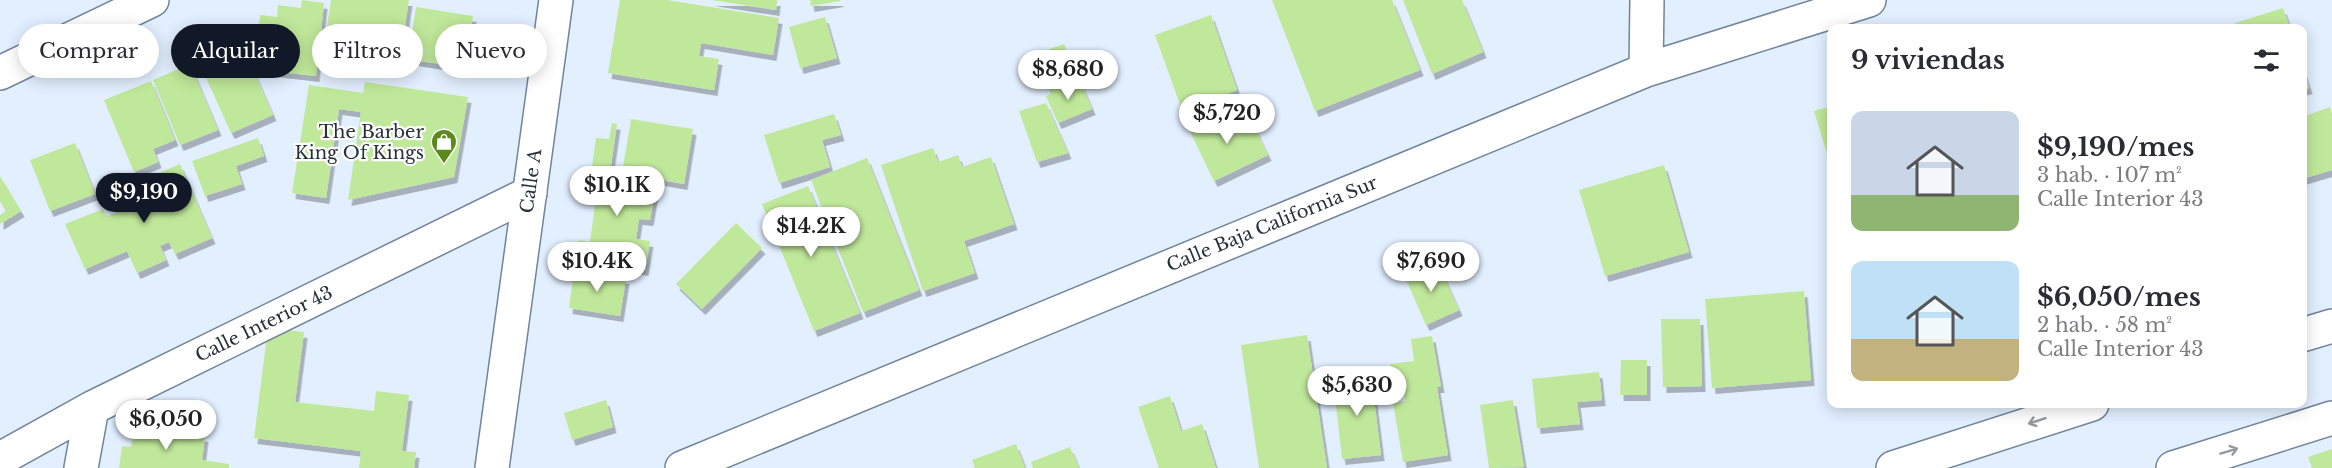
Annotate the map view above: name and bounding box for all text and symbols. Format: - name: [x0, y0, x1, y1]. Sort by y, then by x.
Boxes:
- chip: Comprar: [18, 24, 159, 78]
- chip: Alquilar: [171, 24, 300, 78]
- chip: Filtros: [312, 24, 423, 78]
- chip: Nuevo: [435, 24, 547, 78]
- text: 9 viviendas: [1851, 44, 2005, 76]
- icon: filters: [2250, 44, 2283, 77]
- pin: $8,680: [1019, 50, 1117, 101]
- text: $8,680: [1032, 57, 1104, 81]
- pin: $5,720: [1178, 94, 1276, 145]
- text: $5,720: [1193, 101, 1261, 125]
- place label: The Barber King Of Kings: [295, 121, 424, 164]
- shop icon: The Barber King Of Kings: [429, 127, 459, 165]
- text: $9,190/mes: [2037, 131, 2194, 163]
- icon: home: [1899, 135, 1971, 207]
- street label: Calle A: [516, 146, 547, 215]
- text: 3 hab. · 107 m²: [2037, 163, 2182, 187]
- pin: $10.1K: [568, 166, 666, 217]
- street label: Calle Baja California Sur: [1163, 171, 1381, 276]
- pin: $9,190: [95, 173, 193, 224]
- text: $10.1K: [584, 173, 650, 197]
- text: $9,190: [110, 180, 178, 204]
- text: Calle Interior 43: [2037, 187, 2204, 211]
- pin: $14.2K: [762, 207, 860, 258]
- text: $14.2K: [776, 214, 846, 238]
- pin: $10.4K: [548, 242, 646, 293]
- pin: $7,690: [1382, 242, 1480, 293]
- text: $10.4K: [561, 249, 633, 273]
- text: $7,690: [1396, 249, 1466, 273]
- street label: Calle Interior 43: [192, 281, 336, 367]
- text: $6,050/mes: [2037, 281, 2201, 313]
- icon: home: [1899, 285, 1971, 357]
- text: 2 hab. · 58 m²: [2037, 313, 2172, 337]
- text: Calle Interior 43: [2037, 337, 2204, 361]
- pin: $5,630: [1308, 366, 1406, 417]
- text: $5,630: [1321, 373, 1393, 397]
- pin: $6,050: [117, 400, 215, 451]
- text: $6,050: [129, 407, 203, 431]
- one-way arrow: [2028, 417, 2047, 428]
- one-way arrow: [2219, 444, 2238, 455]

